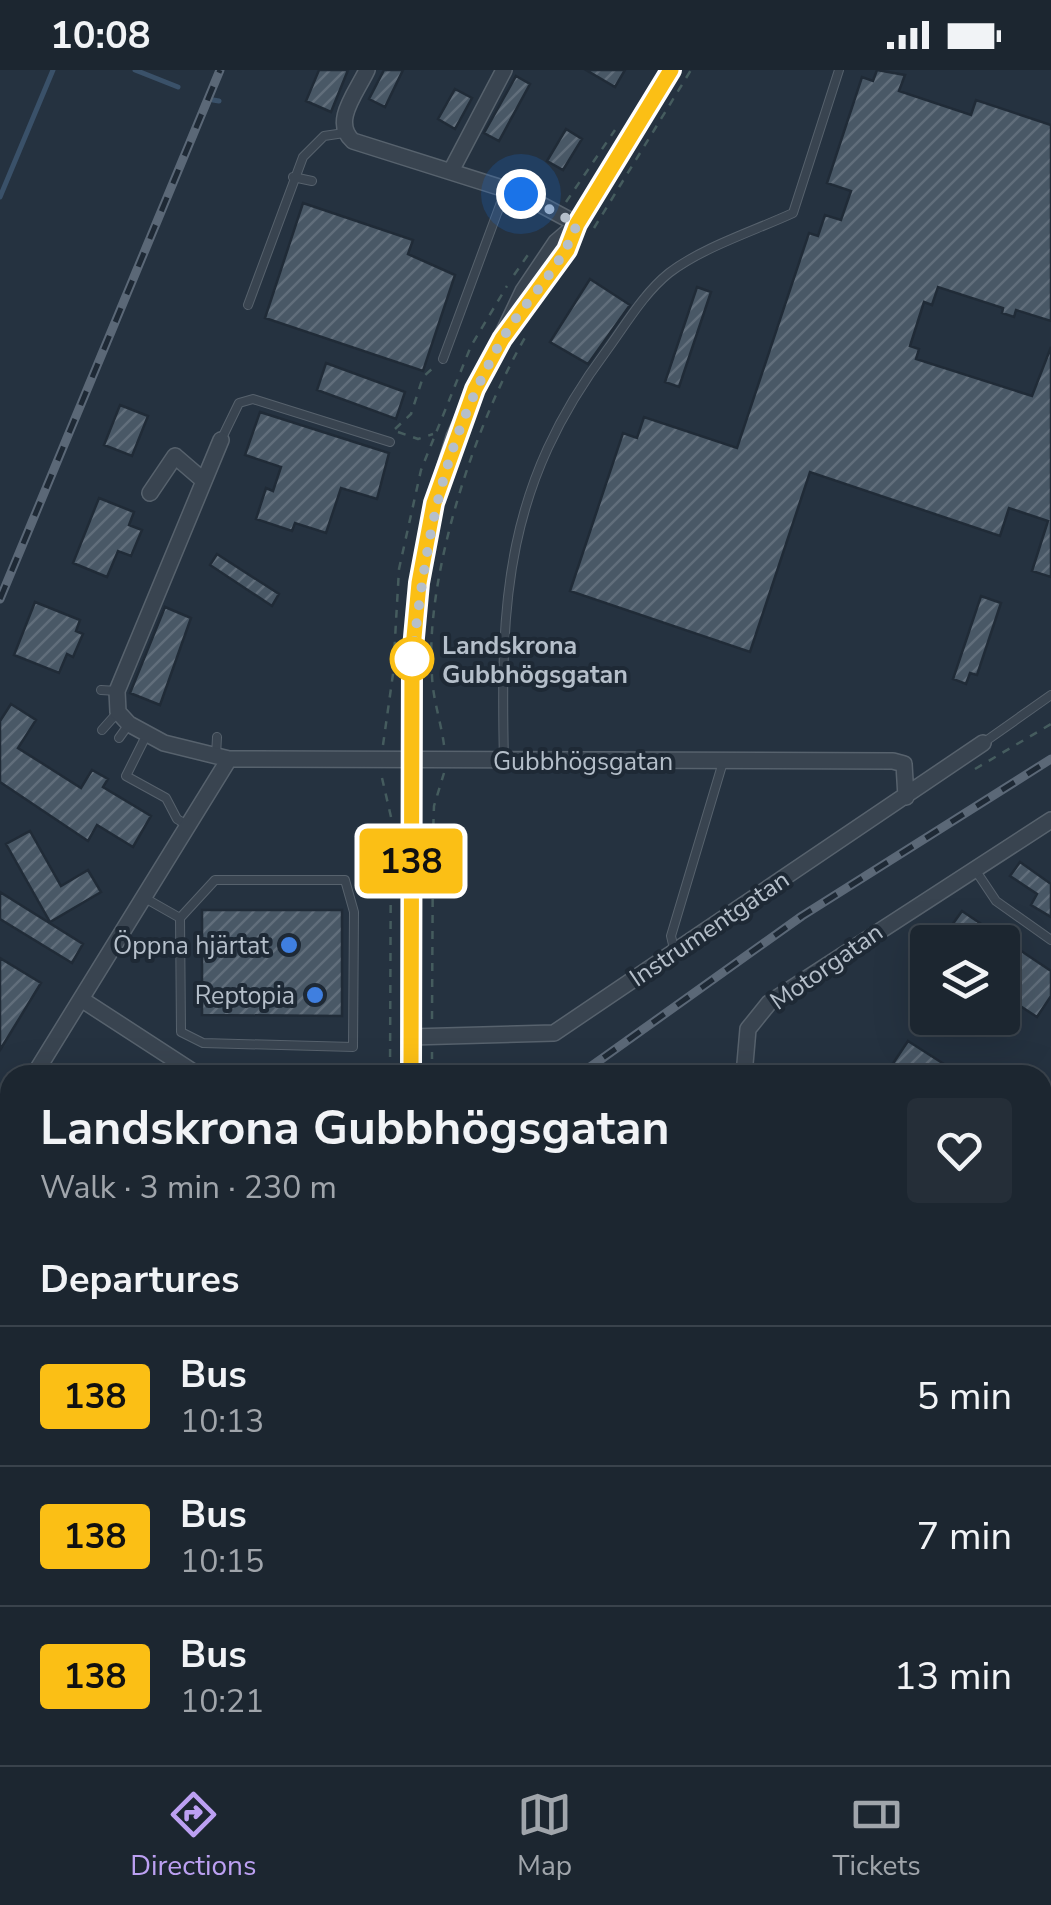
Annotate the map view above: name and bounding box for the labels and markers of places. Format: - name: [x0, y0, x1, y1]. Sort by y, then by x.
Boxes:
- place label: Landskrona Gubbhögsgatan: [442, 629, 628, 692]
- marker: Landskrona Gubbhögsgatan: [391, 638, 433, 680]
- place label: Öppna hjärtat: [113, 929, 269, 963]
- marker: Öppna hjärtat: [278, 934, 300, 956]
- place label: Reptopia: [195, 979, 295, 1013]
- marker: Reptopia: [304, 984, 326, 1006]

